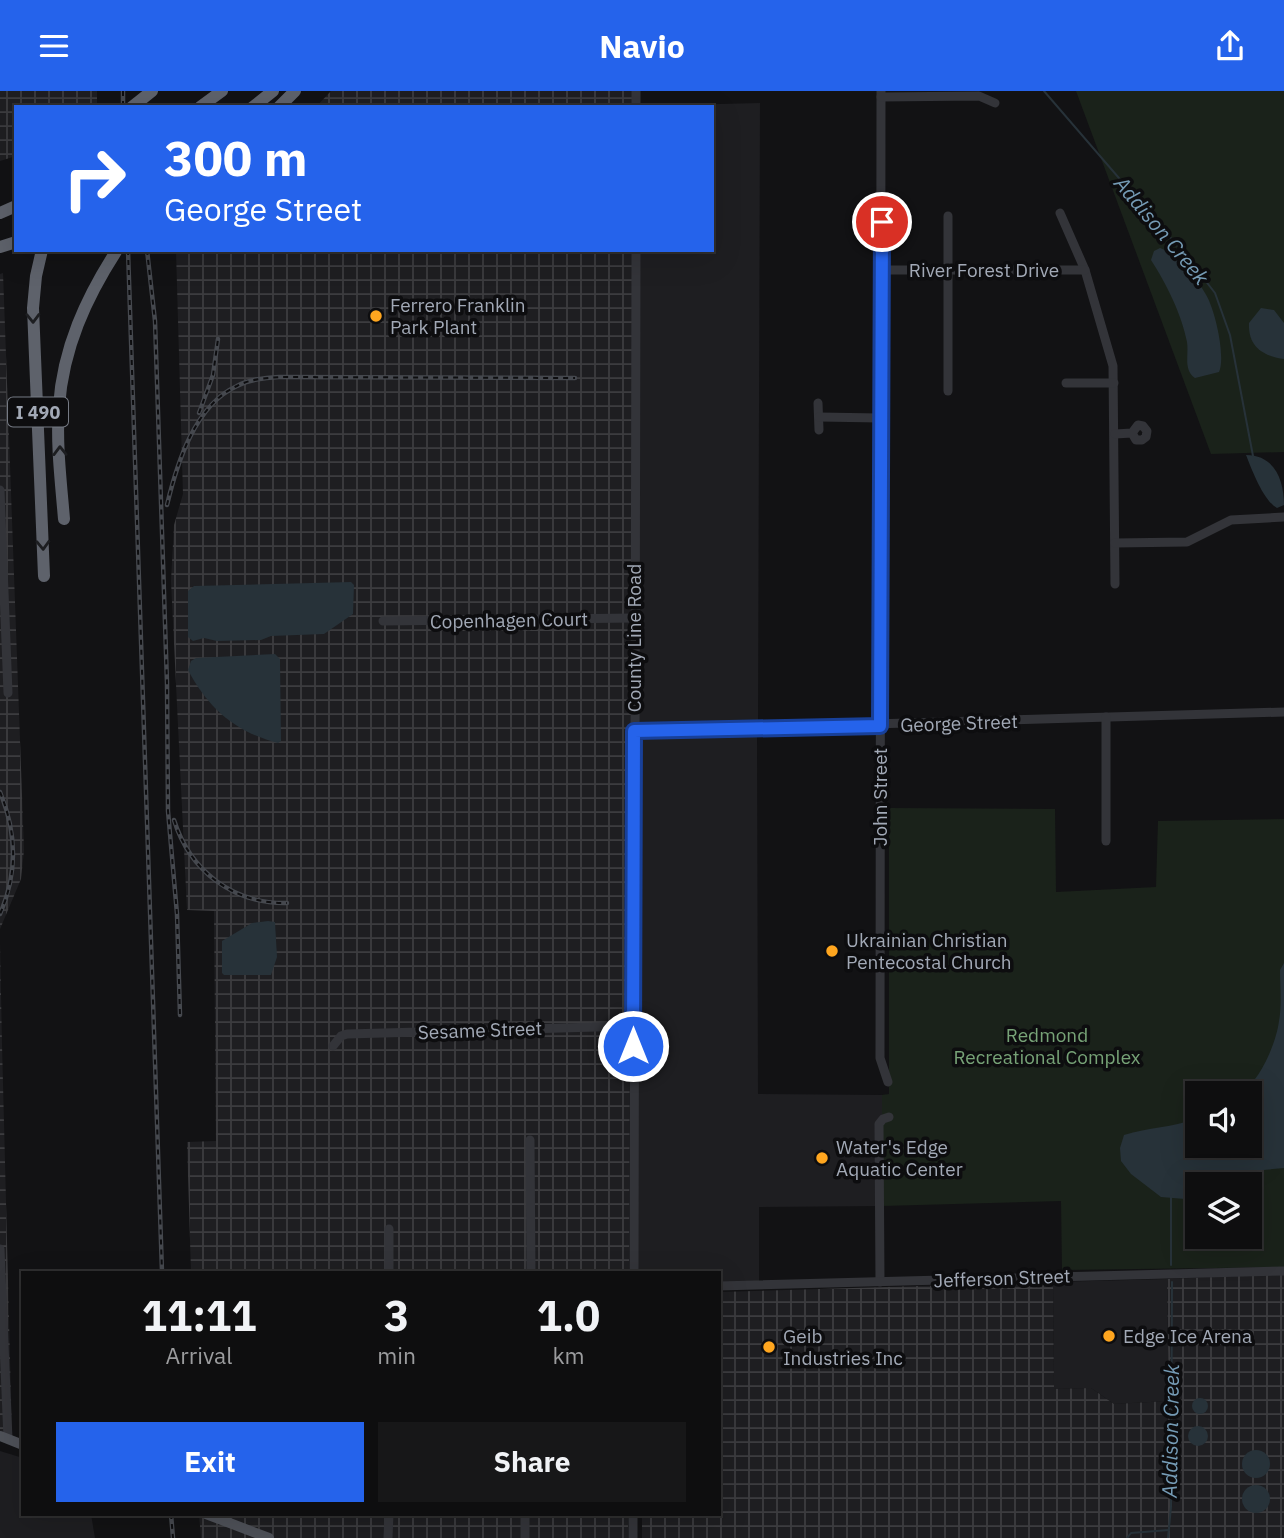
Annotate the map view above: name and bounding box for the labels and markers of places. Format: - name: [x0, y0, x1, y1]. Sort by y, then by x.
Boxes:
- pin: [852, 192, 912, 252]
- place label: Ferrero Franklin Park Plant: [390, 293, 526, 339]
- marker: Ferrero Franklin Park Plant: [368, 308, 384, 324]
- place label: Ukrainian Christian Pentecostal Church: [846, 928, 1012, 974]
- marker: Ukrainian Christian Pentecostal Church: [824, 943, 840, 959]
- place label: Water's Edge Aquatic Center: [836, 1135, 963, 1181]
- marker: Water's Edge Aquatic Center: [814, 1150, 830, 1166]
- place label: Geib Industries Inc: [783, 1324, 903, 1370]
- place label: Edge Ice Arena: [1123, 1324, 1252, 1348]
- marker: Edge Ice Arena: [1101, 1328, 1117, 1344]
- marker: Geib Industries Inc: [761, 1339, 777, 1355]

